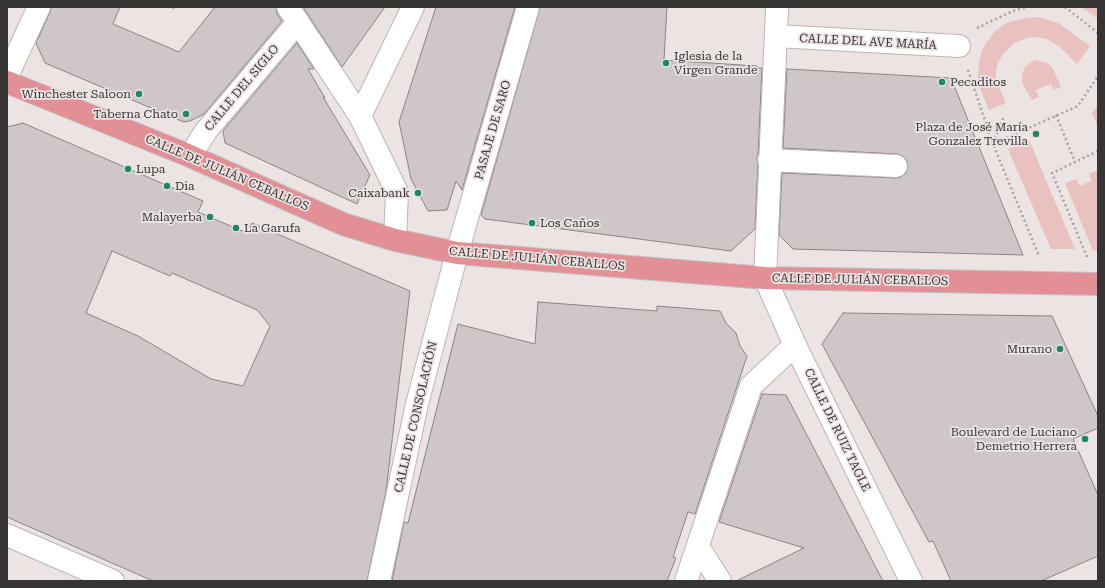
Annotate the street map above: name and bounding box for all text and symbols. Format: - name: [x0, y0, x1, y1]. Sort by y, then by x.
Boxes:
- street label: CALLE DEL AVE MARÍA: [799, 31, 937, 53]
- street label: CALLE DEL SIGLO: [202, 42, 282, 134]
- place label: Iglesia de la Virgen Grande: [674, 49, 758, 77]
- marker: Iglesia de la Virgen Grande: [661, 58, 671, 68]
- place label: Pecaditos: [950, 75, 1006, 89]
- marker: Pecaditos: [937, 77, 947, 87]
- street label: PASAJE DE SARO: [472, 79, 514, 181]
- place label: Winchester Saloon: [21, 87, 131, 101]
- marker: Winchester Saloon: [134, 89, 144, 99]
- place label: Taberna Chato: [93, 107, 178, 121]
- marker: Taberna Chato: [181, 109, 191, 119]
- place label: Plaza de José María Gonzalez Trevilla: [915, 120, 1028, 148]
- marker: Plaza de José María Gonzalez Trevilla: [1031, 129, 1041, 139]
- street label: CALLE DE JULIÁN CEBALLOS: [143, 132, 311, 214]
- place label: Lupa: [136, 162, 165, 176]
- marker: Lupa: [123, 164, 133, 174]
- place label: Dia: [175, 179, 195, 193]
- marker: Dia: [162, 181, 172, 191]
- place label: Caixabank: [348, 186, 410, 200]
- marker: Caixabank: [413, 188, 423, 198]
- place label: Malayerba: [142, 210, 202, 224]
- marker: Malayerba: [205, 212, 215, 222]
- place label: Los Caños: [540, 216, 600, 230]
- marker: Los Caños: [527, 218, 537, 228]
- place label: La Garufa: [244, 221, 301, 235]
- marker: La Garufa: [231, 223, 241, 233]
- street label: CALLE DE JULIÁN CEBALLOS: [448, 244, 626, 274]
- street label: CALLE DE JULIÁN CEBALLOS: [772, 271, 948, 289]
- street label: CALLE DE CONSOLACIÓN: [392, 340, 440, 494]
- place label: Murano: [1007, 342, 1052, 356]
- marker: Murano: [1055, 344, 1065, 354]
- street label: CALLE DE RUIZ TAGLE: [801, 366, 873, 494]
- place label: Boulevard de Luciano Demetrio Herrera: [951, 425, 1077, 453]
- marker: Boulevard de Luciano Demetrio Herrera: [1080, 434, 1090, 444]

